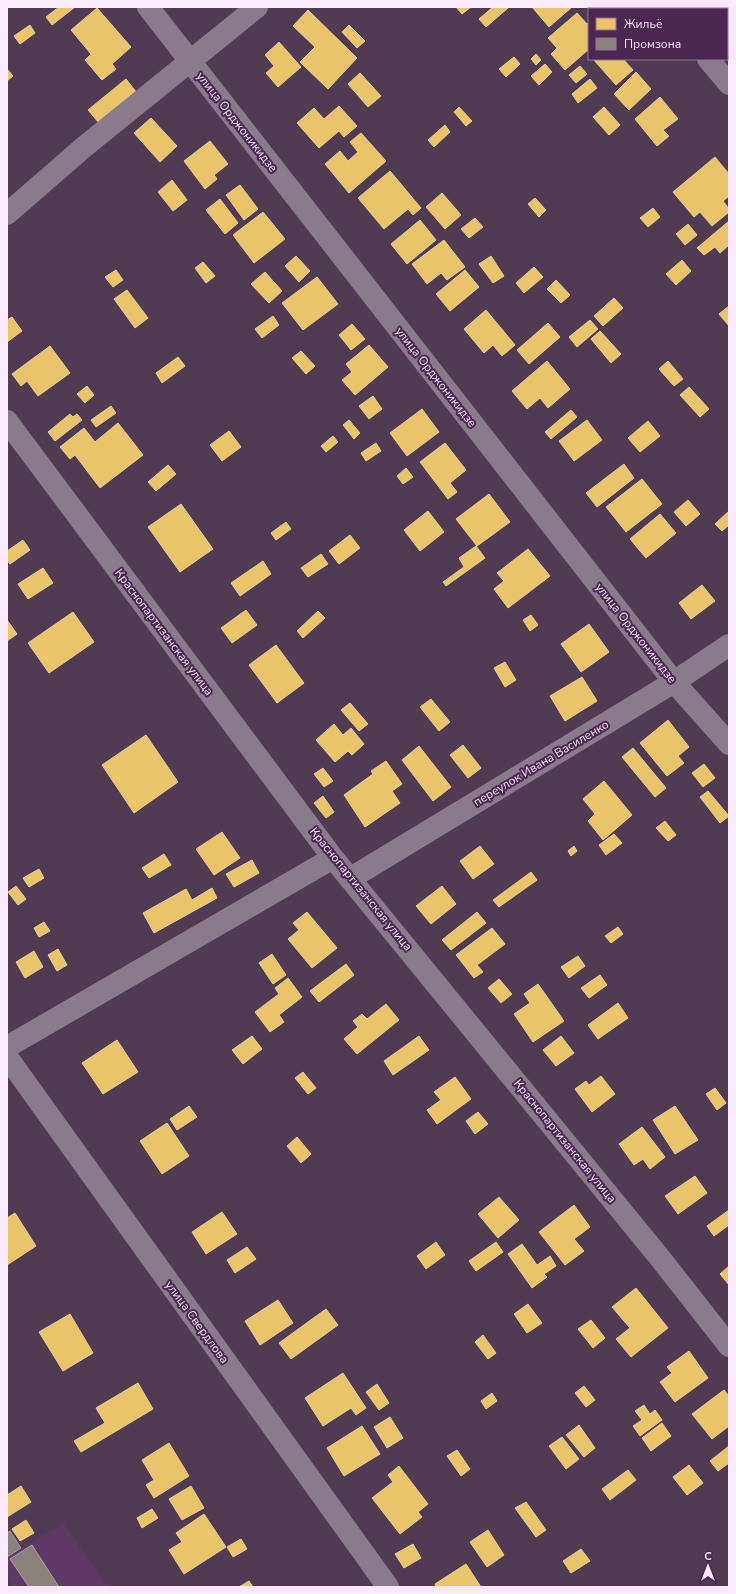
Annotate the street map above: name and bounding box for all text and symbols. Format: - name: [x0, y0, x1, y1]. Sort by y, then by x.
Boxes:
- legend: [588, 8, 728, 60]
- text: Жильё: [624, 16, 662, 32]
- text: Промзона: [624, 36, 681, 52]
- street label: улица Орджоникидзе: [193, 69, 281, 175]
- street label: улица Орджоникидзе: [392, 324, 480, 430]
- street label: Краснопартизанская улица: [111, 565, 217, 699]
- street label: улица Орджоникидзе: [592, 580, 680, 686]
- street label: переулок Ивана Василенко: [470, 716, 612, 810]
- street label: Краснопартизанская улица: [306, 824, 416, 954]
- street label: Краснопартизанская улица: [510, 1076, 620, 1206]
- street label: улица Свердлова: [162, 1277, 232, 1367]
- north arrow: [688, 1546, 728, 1586]
- text: С: [704, 1549, 712, 1564]

